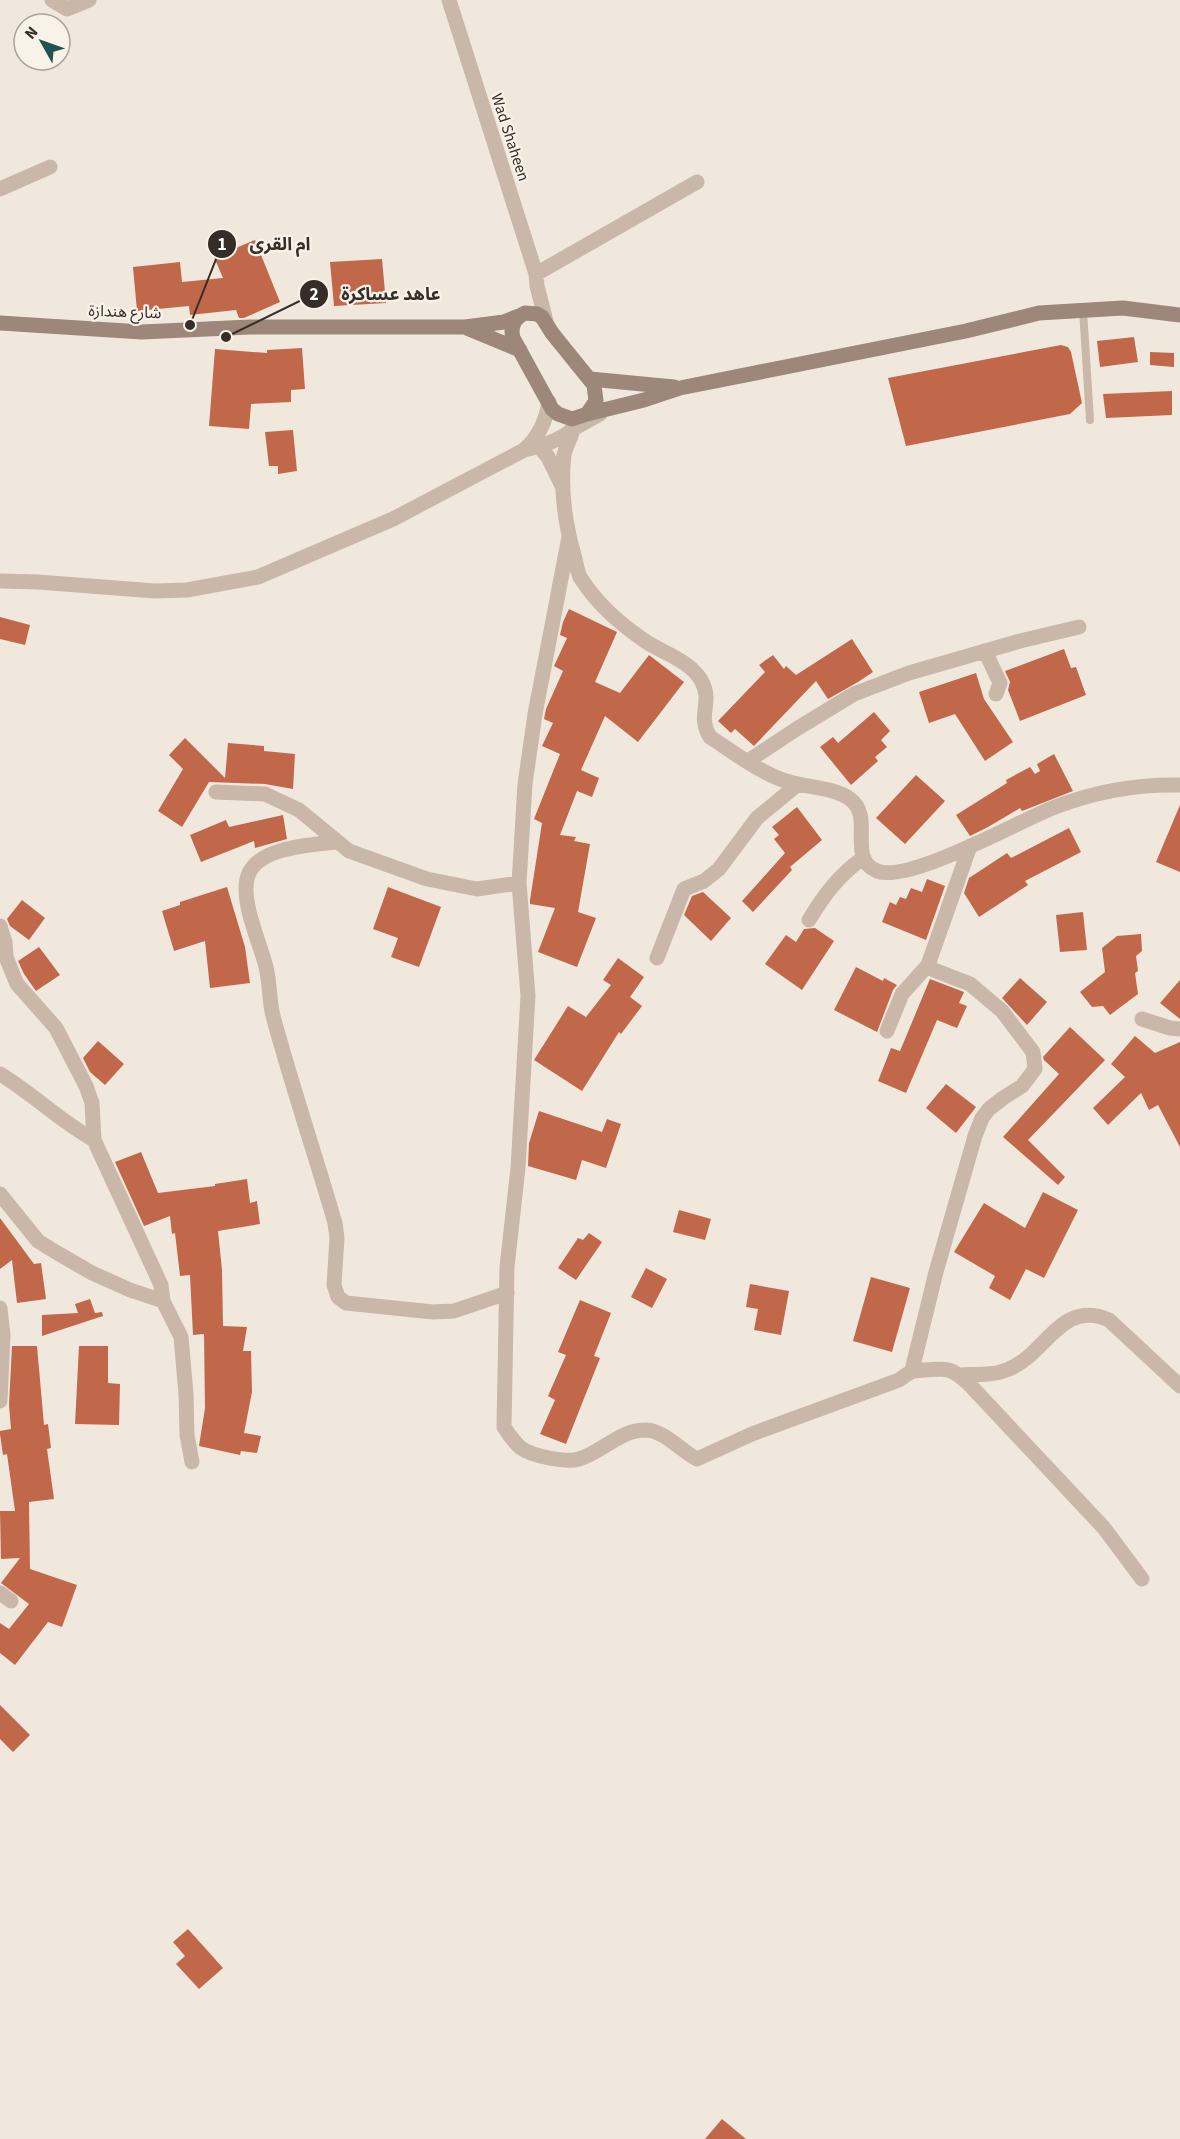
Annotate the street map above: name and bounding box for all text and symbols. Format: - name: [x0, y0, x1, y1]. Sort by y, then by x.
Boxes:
- north arrow: [12, 12, 72, 72]
- text: N: [19, 22, 43, 44]
- street label: Wad Shaheen: [486, 91, 535, 184]
- callout: ام القرى: [207, 226, 322, 262]
- text: 1: [217, 232, 227, 257]
- text: ام القرى: [249, 232, 311, 257]
- callout: عاهد عساكرة: [299, 276, 453, 312]
- text: 2: [309, 282, 319, 307]
- text: عاهد عساكرة: [341, 282, 441, 307]
- street label: شارع هندازة: [88, 300, 162, 325]

